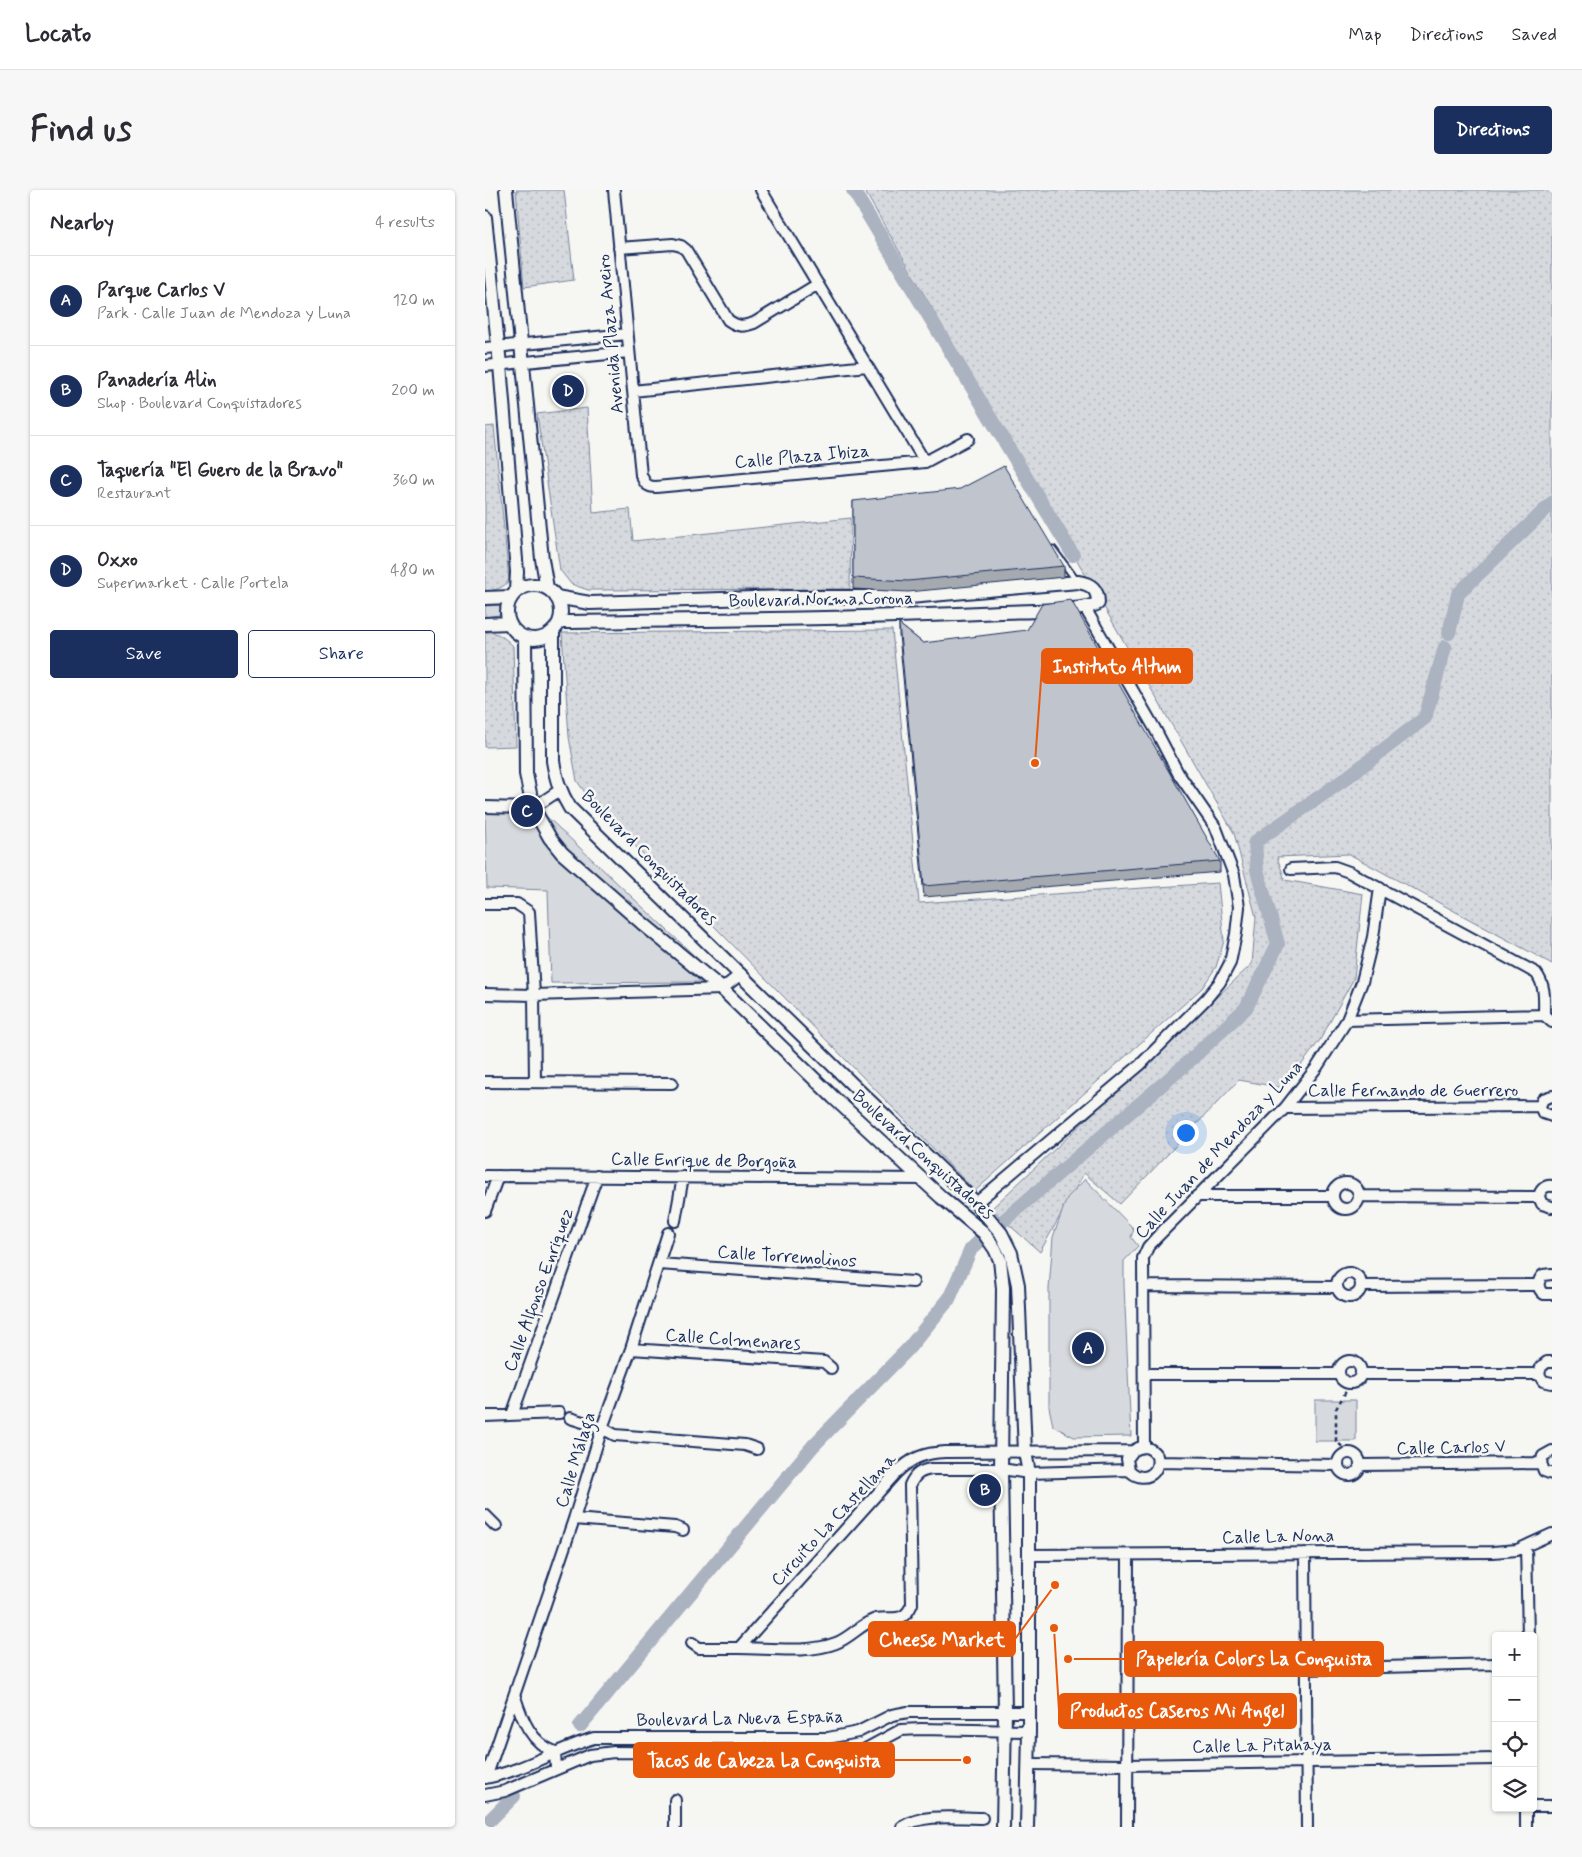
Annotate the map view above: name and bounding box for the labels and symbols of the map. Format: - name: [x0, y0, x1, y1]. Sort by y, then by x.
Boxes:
- street label: Avenida Plaza Aveiro: [592, 253, 630, 415]
- pin: D: [552, 372, 584, 410]
- street label: Calle Plaza Ibiza: [734, 439, 870, 475]
- street label: Boulevard Norma Corona: [728, 586, 914, 614]
- callout: Instituto Altum: [1042, 649, 1192, 683]
- text: Instituto Altum: [1052, 655, 1182, 680]
- street label: Boulevard Conquistadores: [576, 785, 722, 931]
- pin: C: [511, 792, 543, 830]
- street label: Calle Juan de Mendoza y Luna: [1130, 1055, 1308, 1245]
- street label: Calle Fernando de Guerrero: [1308, 1079, 1518, 1103]
- street label: Boulevard Conquistadores: [847, 1085, 999, 1225]
- your location: [1173, 1120, 1199, 1146]
- street label: Calle Enrique de Borgoña: [611, 1147, 797, 1175]
- street label: Calle Alfonso Enriquez: [498, 1205, 582, 1376]
- street label: Calle Torremolinos: [717, 1240, 857, 1274]
- street label: Calle Colmenares: [664, 1323, 802, 1357]
- pin: A: [1072, 1329, 1104, 1367]
- street label: Calle Málaga: [550, 1409, 604, 1511]
- street label: Calle Carlos V: [1396, 1435, 1506, 1461]
- street label: Circuito La Castellana: [766, 1448, 902, 1592]
- pin: B: [969, 1471, 1001, 1509]
- street label: Calle La Nona: [1222, 1524, 1334, 1550]
- callout: Cheese Market: [869, 1622, 1015, 1656]
- text: Cheese Market: [879, 1628, 1006, 1653]
- callout: Papelería Colors La Conquista: [1125, 1642, 1383, 1676]
- text: Papelería Colors La Conquista: [1136, 1647, 1372, 1672]
- callout: Productos Caseros Mi Angel: [1059, 1694, 1296, 1728]
- text: Productos Caseros Mi Angel: [1070, 1699, 1284, 1727]
- street label: Boulevard La Nueva España: [636, 1705, 844, 1733]
- street label: Calle La Pitahaya: [1192, 1733, 1332, 1759]
- callout: Tacos de Cabeza La Conquista: [634, 1743, 894, 1777]
- text: Tacos de Cabeza La Conquista: [647, 1749, 881, 1774]

